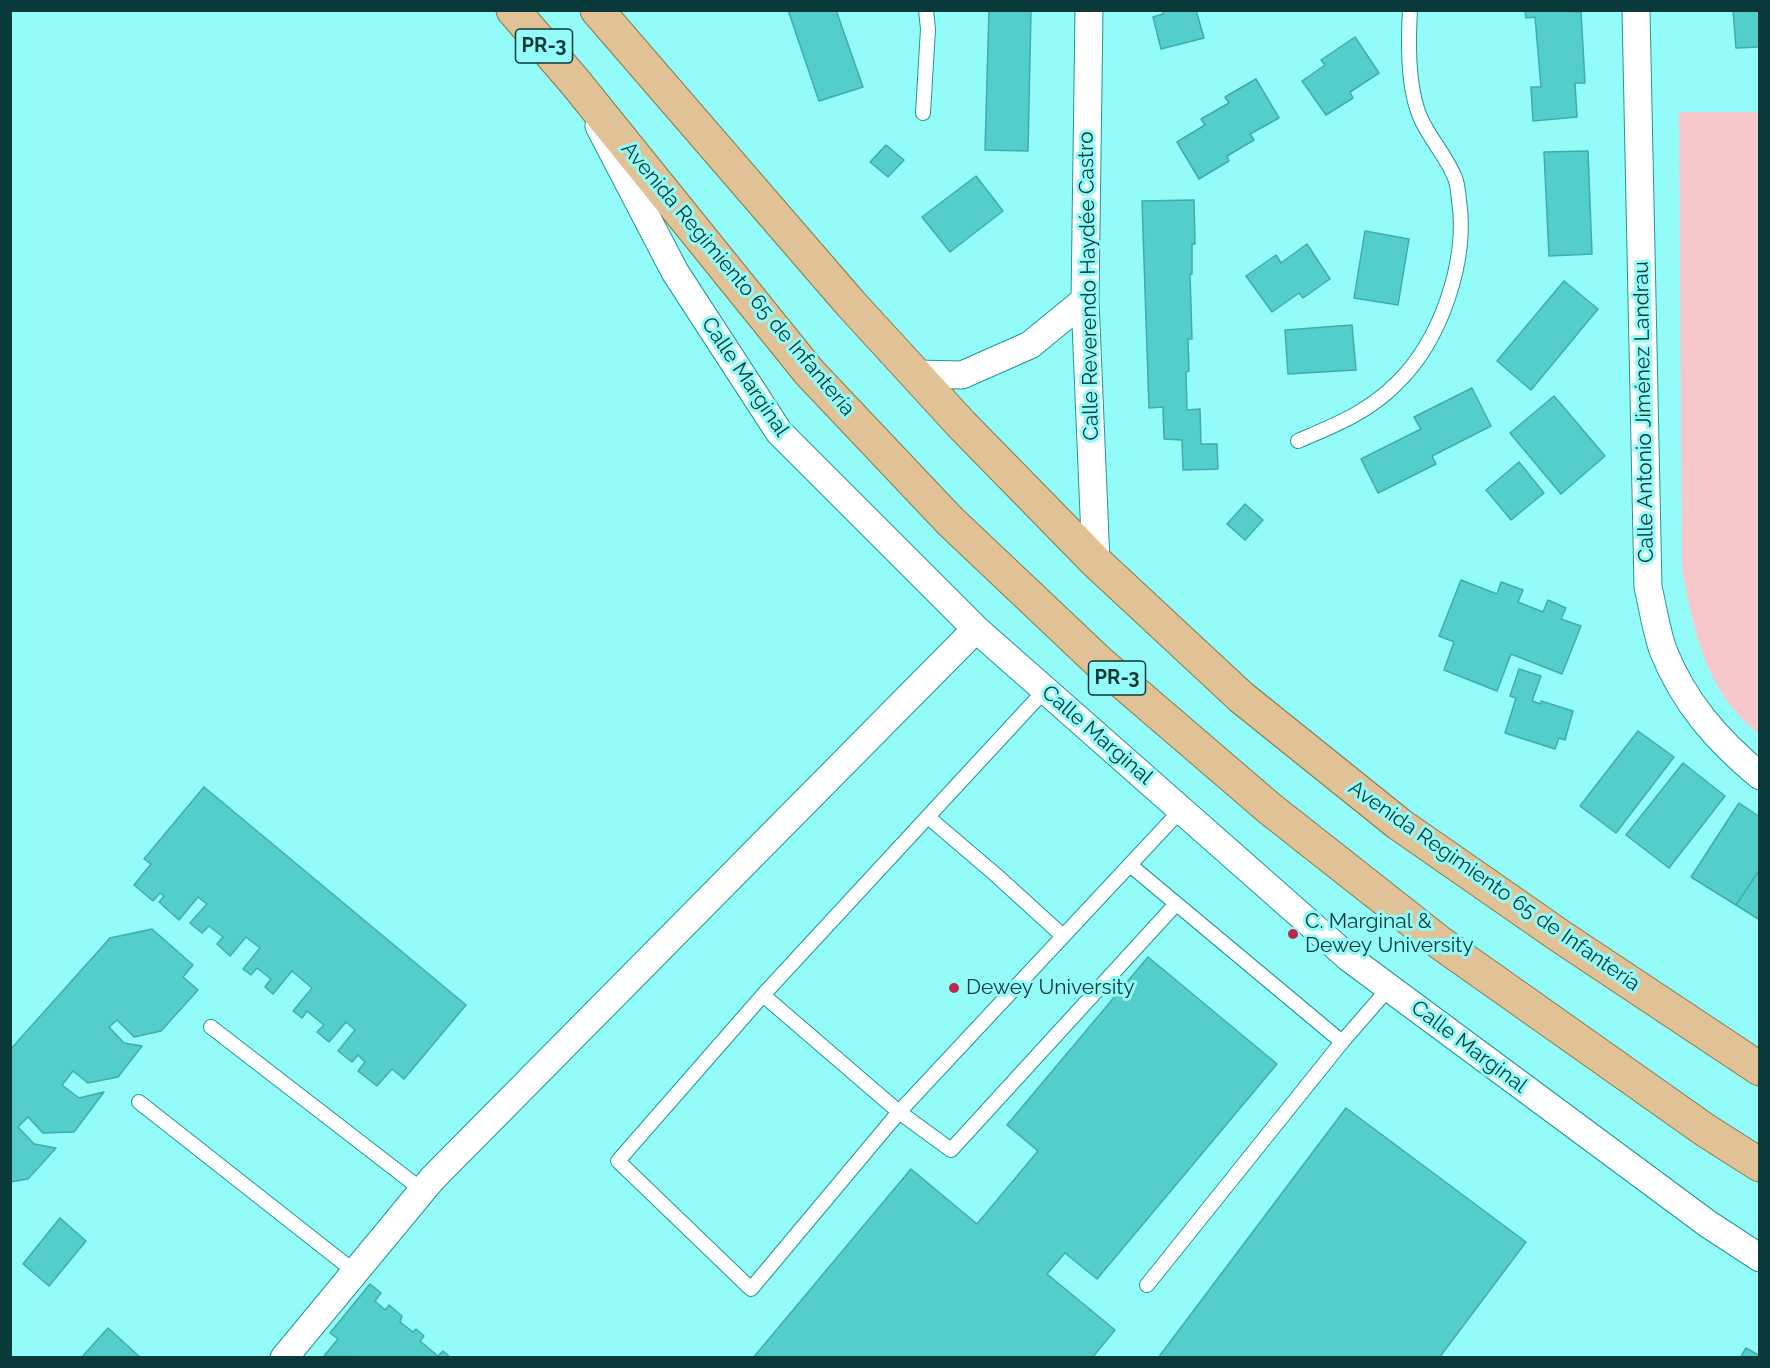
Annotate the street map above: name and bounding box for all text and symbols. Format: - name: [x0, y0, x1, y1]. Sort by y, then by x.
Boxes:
- road number: PR-3: [516, 29, 572, 63]
- street label: Calle Reverendo Haydée Castro: [1074, 131, 1104, 441]
- street label: Avenida Regimiento 65 de Infantería: [616, 137, 860, 421]
- street label: Calle Antonio Jiménez Landrau: [1629, 261, 1659, 563]
- street label: Calle Marginal: [696, 312, 794, 442]
- road number: PR-3: [1088, 661, 1146, 695]
- street label: Calle Marginal: [1036, 680, 1158, 790]
- street label: Avenida Regimiento 65 de Infantería: [1343, 775, 1645, 997]
- place label: C. Marginal & Dewey University: [1305, 909, 1474, 959]
- marker: C. Marginal & Dewey University: [1286, 927, 1300, 941]
- place label: Dewey University: [966, 975, 1135, 1001]
- marker: Dewey University: [947, 981, 961, 995]
- street label: Calle Marginal: [1406, 995, 1532, 1099]

